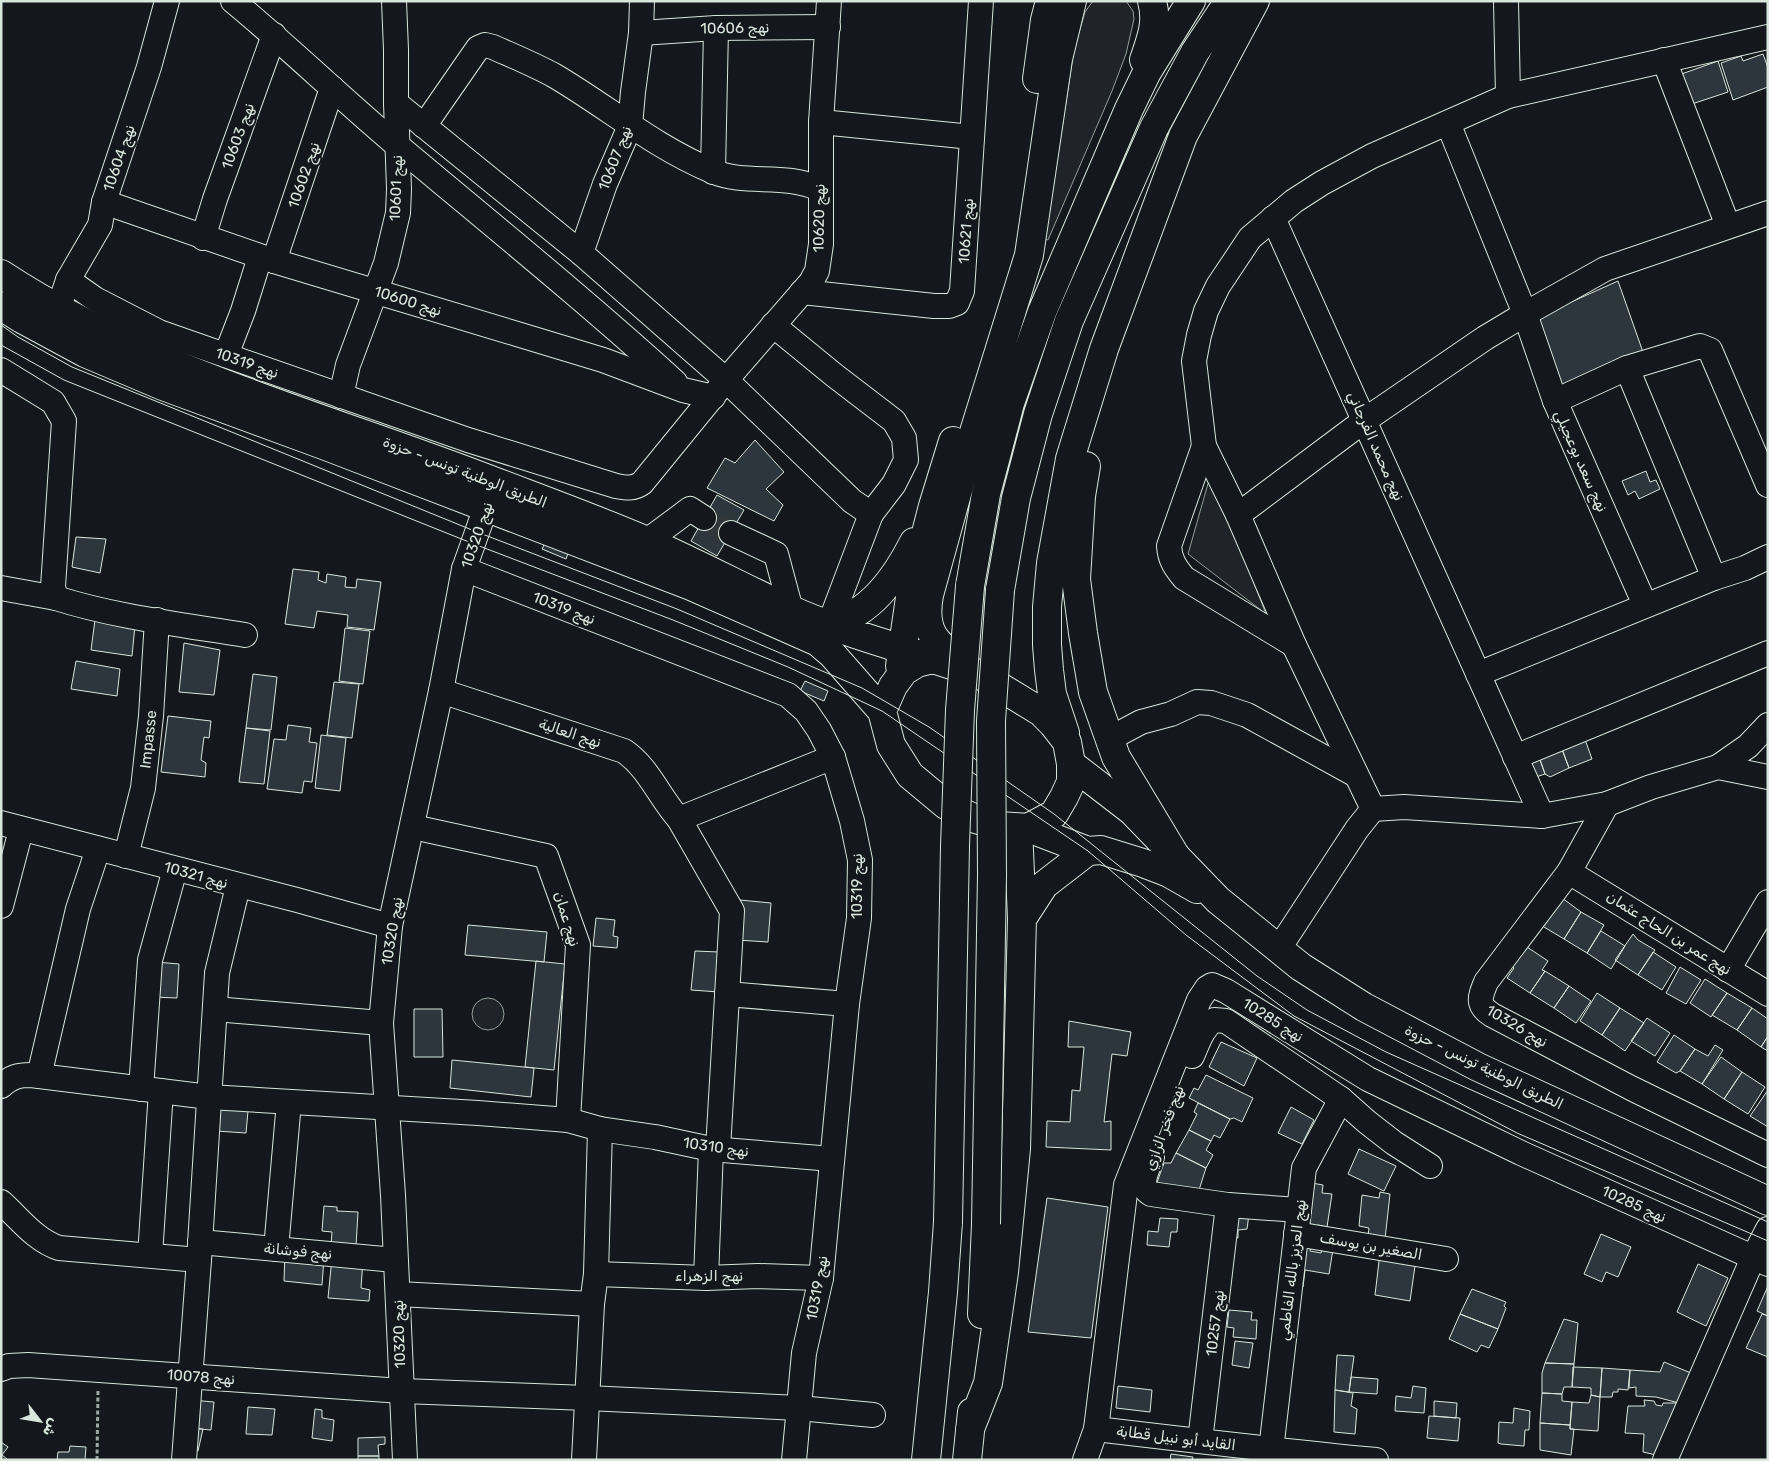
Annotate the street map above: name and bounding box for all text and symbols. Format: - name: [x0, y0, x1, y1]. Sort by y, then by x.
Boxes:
- street label: نهج 10606: [700, 18, 770, 40]
- street label: نهج 10603: [218, 100, 260, 172]
- street label: نهج 10604: [99, 122, 141, 194]
- street label: نهج 10607: [594, 123, 637, 194]
- street label: نهج 10602: [284, 140, 326, 211]
- street label: نهج 10601: [386, 154, 408, 222]
- street label: نهج 10620: [809, 183, 831, 253]
- street label: نهج 10621: [955, 198, 979, 265]
- street label: نهج 10600: [372, 282, 444, 322]
- street label: نهج 10319: [212, 344, 281, 384]
- street label: نهج محمد الفرجاني: [1341, 388, 1408, 505]
- street label: نهج سعد بوعجيلي: [1548, 407, 1612, 516]
- street label: الطريق الوطنية تونس - حزوة: [380, 432, 550, 513]
- street label: نهج 10320: [457, 500, 499, 571]
- street label: نهج 10319: [529, 588, 598, 630]
- street label: Impasse: [136, 710, 160, 769]
- street label: نهج العالية: [536, 714, 604, 753]
- street label: نهج 10319: [848, 853, 868, 919]
- street label: نهج 10321: [161, 858, 230, 894]
- street label: نهج عمر بن الحاج عثمان: [1602, 887, 1735, 980]
- street label: نهج عمان: [548, 889, 584, 949]
- street label: نهج 10320: [378, 896, 408, 967]
- street label: نهج 10285: [1238, 994, 1307, 1048]
- street label: نهج 10326: [1482, 1001, 1551, 1053]
- street label: الطريق الوطنية تونس - حزوة: [1401, 1021, 1566, 1114]
- street label: نهج فخر الرازي: [1140, 1083, 1190, 1174]
- street label: نهج 10310: [682, 1133, 750, 1163]
- street label: نهج 10285: [1598, 1182, 1669, 1228]
- street label: نهج العزيز بالله الفاطمي: [1274, 1198, 1313, 1342]
- street label: الصغير بن يوسف: [1318, 1228, 1424, 1264]
- street label: نهج فوشانة: [263, 1239, 333, 1265]
- street label: نهج 10319: [802, 1254, 834, 1322]
- street label: نهج الزهراء: [675, 1267, 743, 1287]
- street label: نهج 10257: [1202, 1289, 1230, 1358]
- street label: نهج 10320: [389, 1299, 411, 1369]
- street label: نهج 10078: [166, 1366, 236, 1390]
- north arrow: [15, 1396, 65, 1446]
- text: ش: [39, 1415, 63, 1440]
- street label: القايد أبو نبيل قطابة: [1115, 1422, 1237, 1454]

